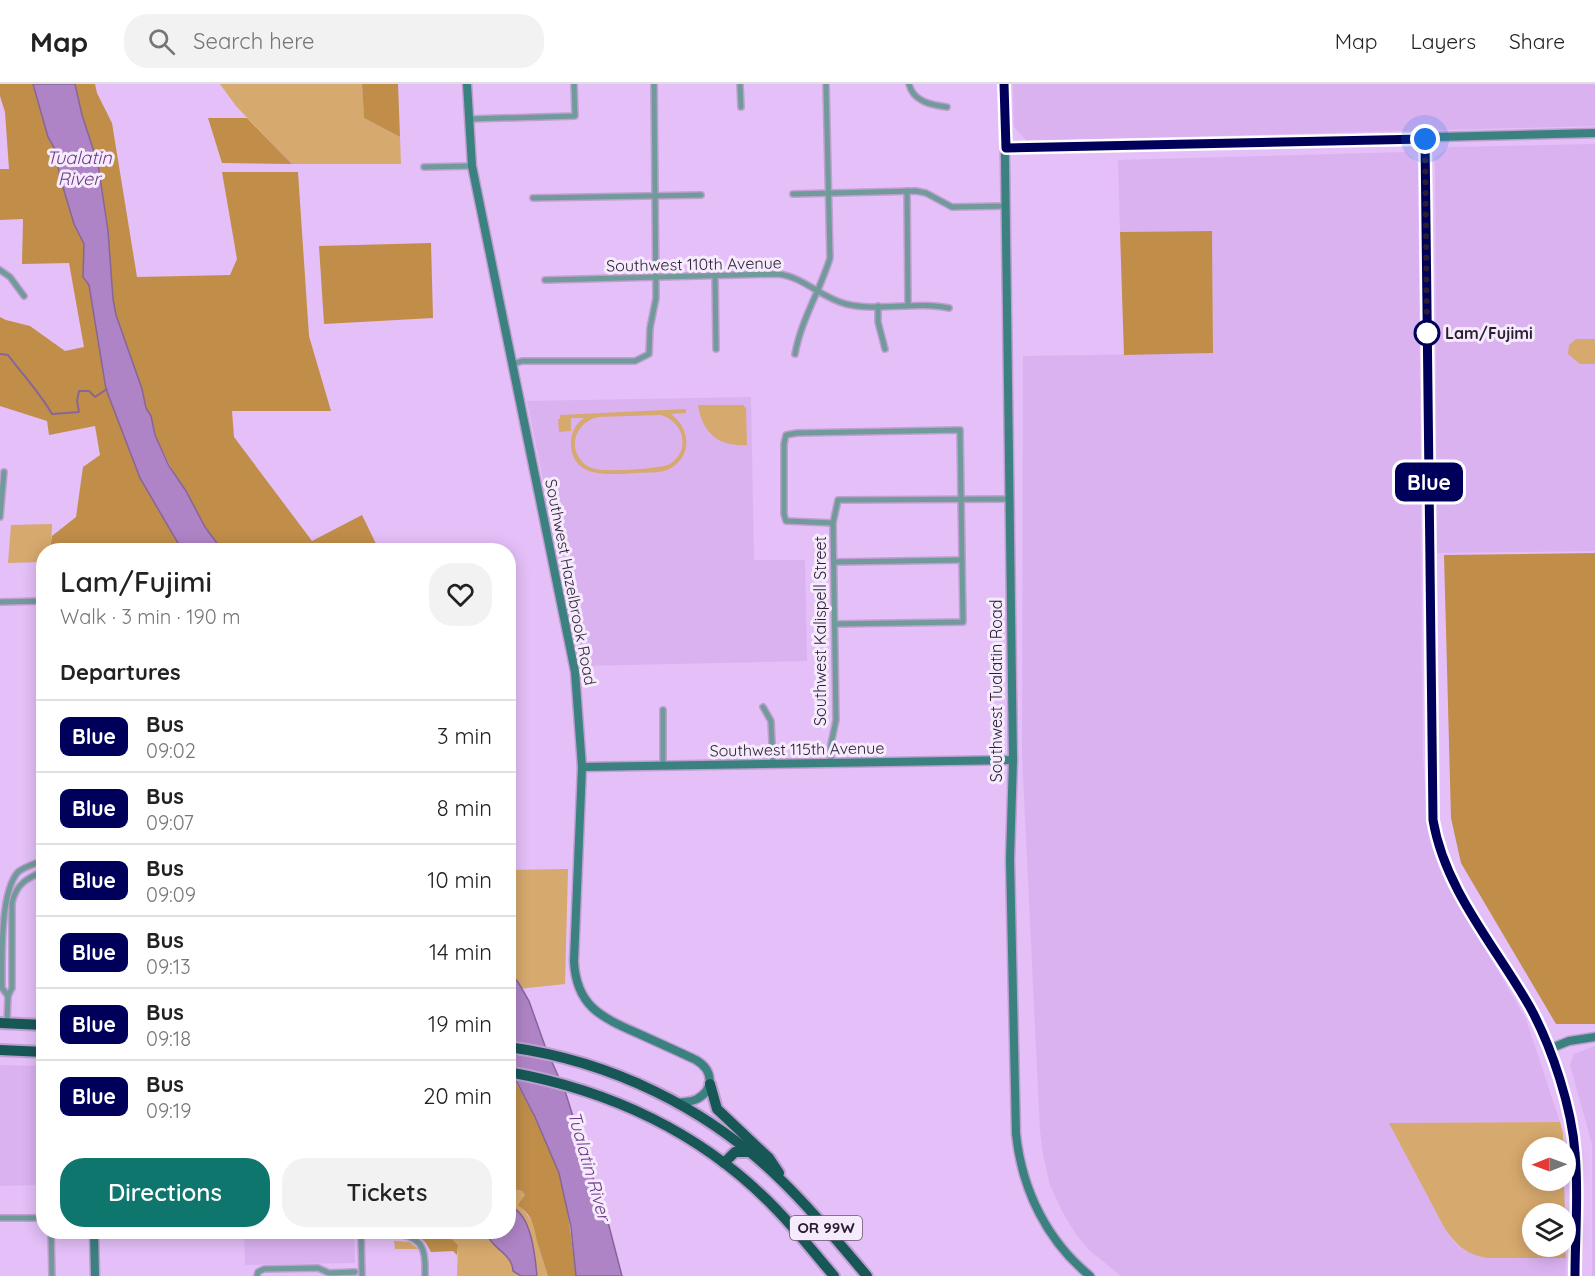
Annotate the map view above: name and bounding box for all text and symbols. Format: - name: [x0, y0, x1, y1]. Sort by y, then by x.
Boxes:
- search box: [124, 14, 544, 68]
- text: Map: [30, 24, 88, 59]
- icon: search: [145, 25, 178, 58]
- text: Search here: [193, 27, 315, 55]
- text: Map: [1335, 28, 1378, 54]
- text: Layers: [1411, 28, 1476, 54]
- text: Share: [1509, 28, 1565, 54]
- your location: [1410, 124, 1440, 154]
- water label: Tualatin River: [46, 146, 112, 190]
- street label: Southwest 110th Avenue: [606, 252, 782, 276]
- marker: Lam/Fujimi: [1414, 320, 1440, 346]
- place label: Lam/Fujimi: [1445, 323, 1533, 343]
- line badge: Blue: [1387, 462, 1471, 502]
- text: Blue: [1407, 469, 1451, 495]
- street label: Southwest Hazelbrook Road: [541, 477, 601, 687]
- street label: Southwest Kalispell Street: [810, 536, 830, 726]
- button: heart: [429, 563, 492, 626]
- text: Lam/Fujimi: [60, 564, 212, 599]
- street label: Southwest Tualatin Road: [986, 600, 1006, 782]
- text: Walk · 3 min · 190 m: [60, 604, 240, 629]
- text: Departures: [60, 658, 181, 686]
- text: Bus: [146, 710, 184, 738]
- text: 3 min: [437, 722, 492, 750]
- text: Blue: [72, 723, 116, 749]
- street label: Southwest 115th Avenue: [709, 737, 885, 761]
- text: 09:02: [146, 738, 196, 763]
- text: Bus: [146, 782, 184, 810]
- text: 8 min: [437, 794, 492, 822]
- text: Blue: [72, 795, 116, 821]
- text: 09:07: [146, 810, 194, 835]
- text: Bus: [146, 854, 184, 882]
- text: 10 min: [427, 866, 492, 894]
- text: Blue: [72, 867, 116, 893]
- text: 09:09: [146, 882, 196, 907]
- text: Bus: [146, 926, 184, 954]
- text: 14 min: [429, 938, 492, 966]
- text: Blue: [72, 939, 116, 965]
- text: 09:13: [146, 954, 191, 979]
- text: Bus: [146, 998, 184, 1026]
- text: 19 min: [428, 1010, 492, 1038]
- text: Blue: [72, 1011, 116, 1037]
- text: 09:18: [146, 1026, 191, 1051]
- text: Bus: [146, 1070, 184, 1098]
- text: 20 min: [423, 1082, 492, 1110]
- text: Blue: [72, 1083, 116, 1109]
- text: 09:19: [146, 1098, 191, 1123]
- water label: Tualatin River: [563, 1109, 617, 1225]
- north arrow: [1522, 1137, 1576, 1191]
- map controls: [1522, 1137, 1576, 1257]
- button: Directions: [60, 1158, 270, 1227]
- button: Tickets: [282, 1158, 492, 1227]
- button: layers: [1522, 1203, 1576, 1257]
- road number: OR 99W: [790, 1216, 862, 1240]

